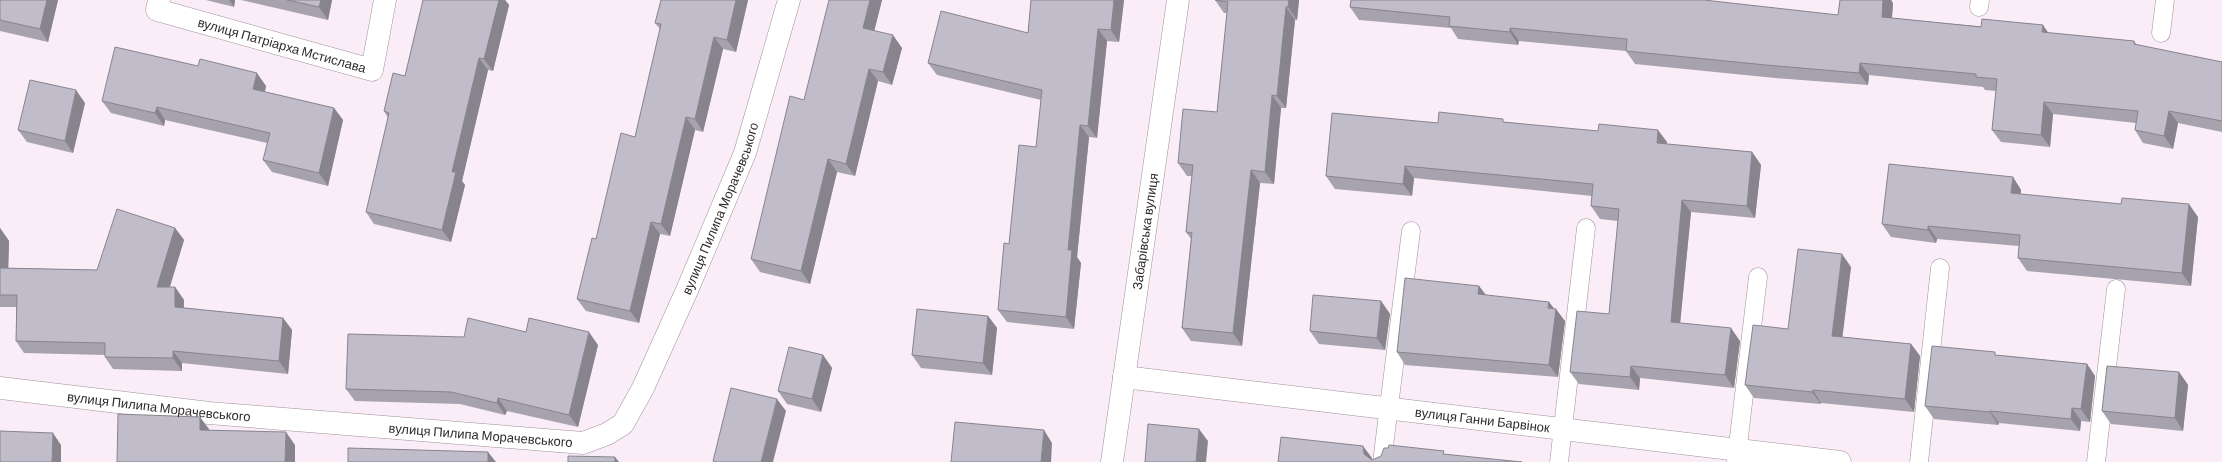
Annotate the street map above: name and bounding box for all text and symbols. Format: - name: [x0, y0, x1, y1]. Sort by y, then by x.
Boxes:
- street label: вулиця Патріарха Мстислава: [196, 14, 369, 76]
- street label: вулиця Пилипа Морачевського: [678, 120, 761, 297]
- street label: Забарівська вулиця: [1129, 172, 1161, 291]
- street label: вулиця Пилипа Морачевського: [66, 388, 251, 424]
- street label: вулиця Ганни Барвінок: [1414, 404, 1551, 436]
- street label: вулиця Пилипа Морачевського: [388, 419, 573, 450]

